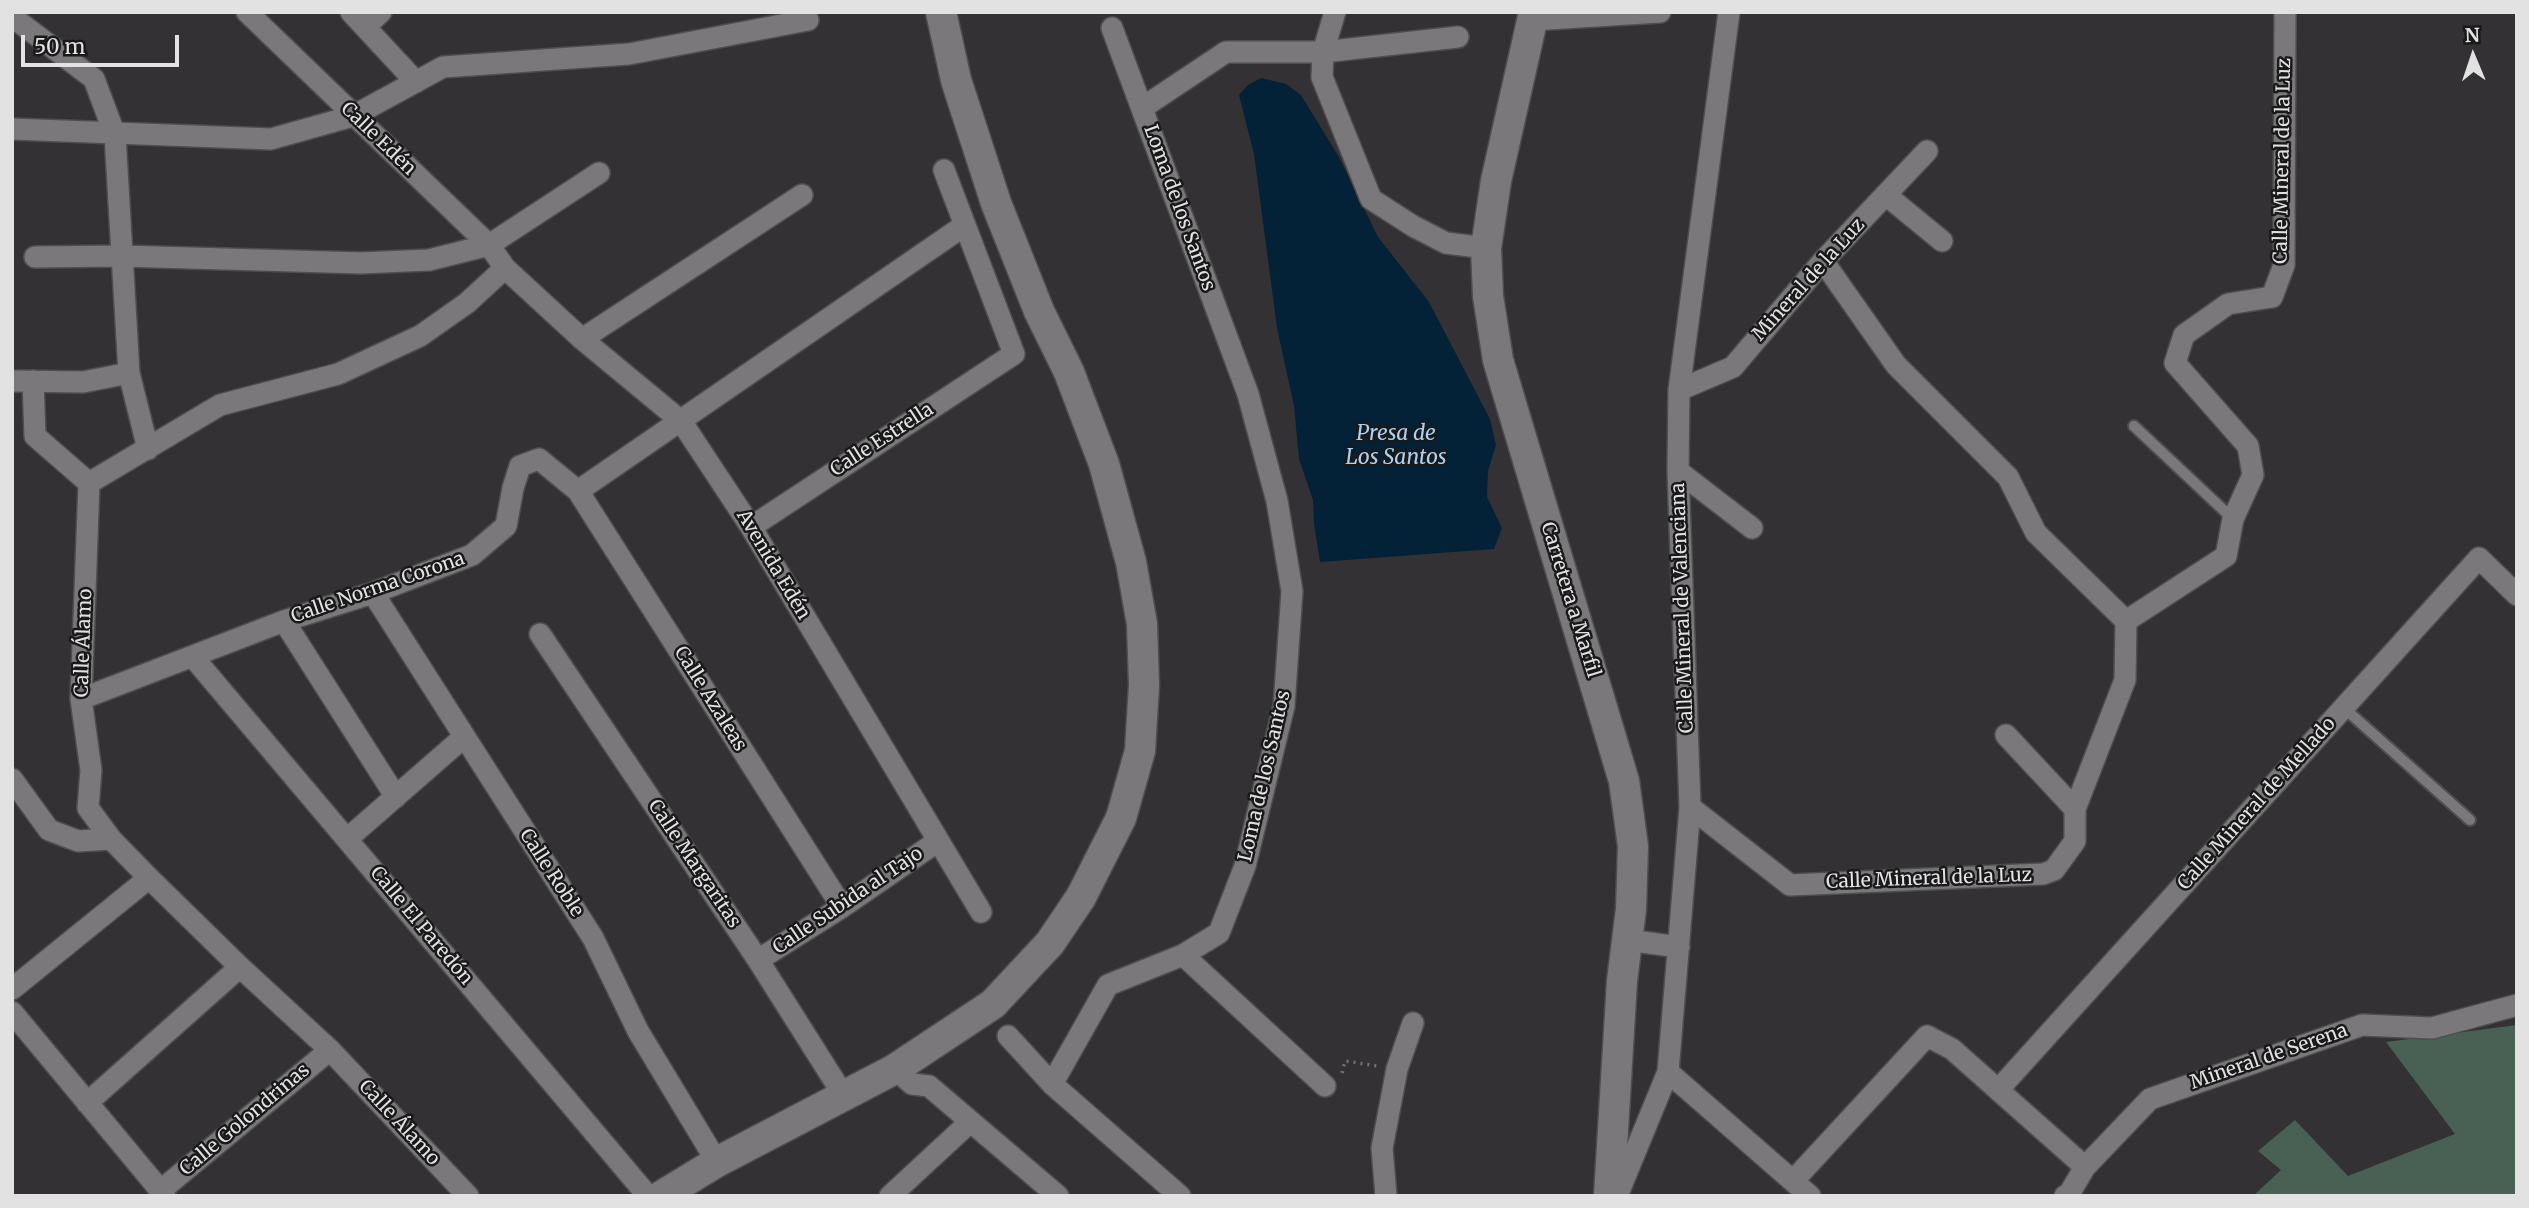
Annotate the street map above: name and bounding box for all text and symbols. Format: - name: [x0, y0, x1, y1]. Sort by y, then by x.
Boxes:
- scale bar: [24, 21, 182, 65]
- north arrow: [2438, 21, 2508, 91]
- text: N: [2464, 23, 2480, 47]
- text: 50 m: [34, 33, 85, 60]
- street label: Calle Mineral de la Luz: [2270, 58, 2296, 264]
- street label: Calle Edén: [336, 98, 420, 180]
- street label: Loma de los Santos: [1138, 122, 1220, 294]
- street label: Mineral de la Luz: [1748, 214, 1870, 346]
- street label: Calle Estrella: [826, 398, 938, 482]
- water label: Presa de Los Santos: [1345, 421, 1447, 471]
- street label: Calle Mineral de Valenciana: [1667, 482, 1699, 734]
- street label: Avenida Edén: [731, 506, 815, 624]
- street label: Carretera a Marfil: [1536, 520, 1604, 680]
- street label: Calle Norma Corona: [288, 548, 468, 628]
- street label: Calle Álamo: [71, 588, 97, 698]
- street label: Calle Azaleas: [669, 642, 751, 756]
- street label: Loma de los Santos: [1234, 688, 1296, 864]
- street label: Calle Mineral de Mellado: [2173, 713, 2341, 895]
- street label: Calle Margaritas: [643, 796, 745, 932]
- street label: Calle Roble: [514, 825, 588, 921]
- street label: Calle Subida al Tajo: [769, 842, 927, 960]
- street label: Calle El Paredón: [365, 862, 477, 990]
- street label: Calle Mineral de la Luz: [1826, 864, 2032, 894]
- street label: Mineral de Serena: [2187, 1019, 2351, 1095]
- street label: Calle Golondrinas: [176, 1059, 314, 1181]
- street label: Calle Álamo: [354, 1075, 444, 1171]

